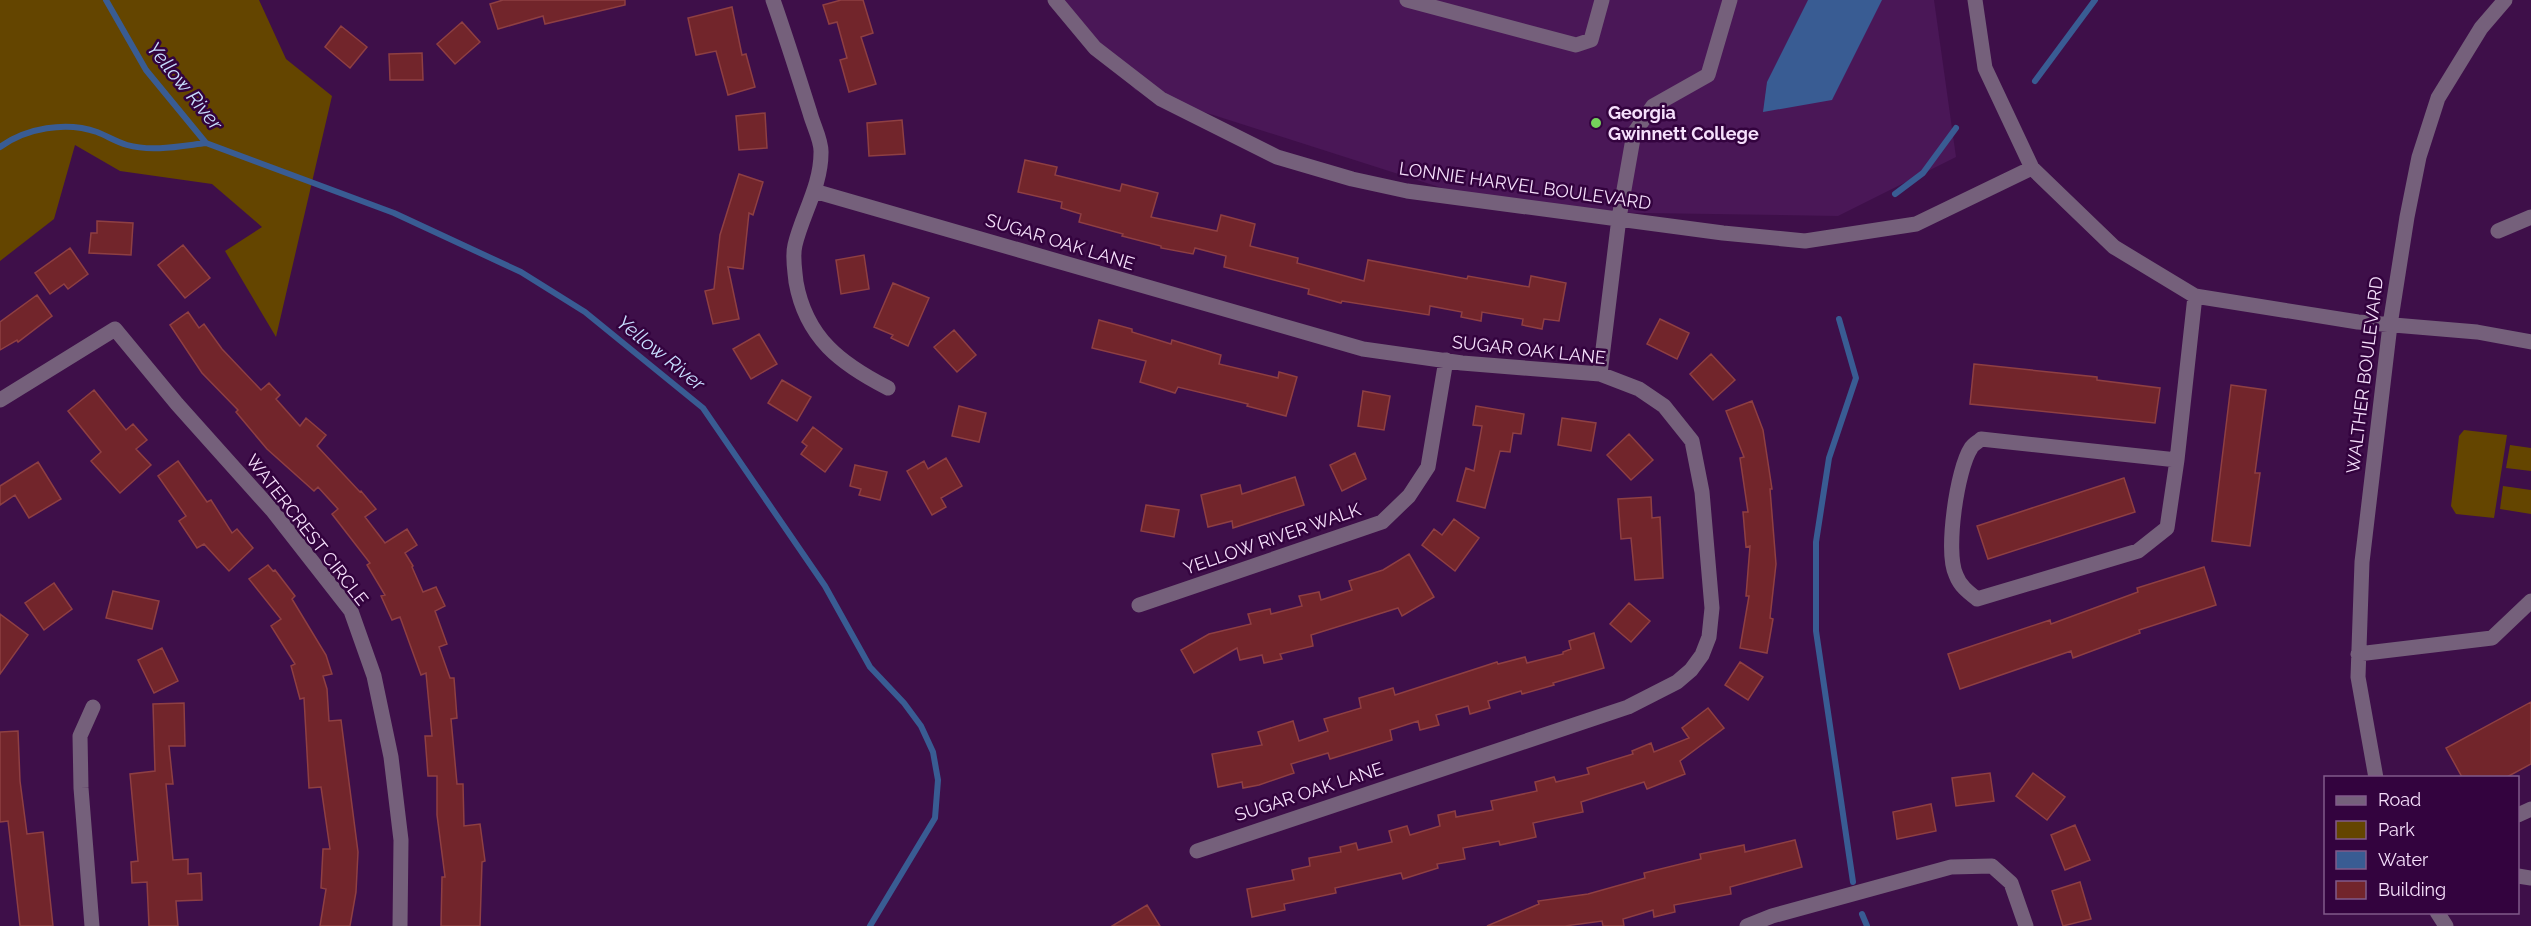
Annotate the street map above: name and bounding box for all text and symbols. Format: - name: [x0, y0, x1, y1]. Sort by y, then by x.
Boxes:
- water label: Yellow River: [142, 37, 229, 136]
- place label: Georgia Gwinnett College: [1608, 102, 1759, 144]
- marker: Georgia Gwinnett College: [1589, 116, 1603, 130]
- street label: LONNIE HARVEL BOULEVARD: [1398, 157, 1653, 214]
- street label: SUGAR OAK LANE: [983, 209, 1137, 274]
- street label: WALTHER BOULEVARD: [2342, 275, 2387, 475]
- water label: Yellow River: [612, 310, 711, 397]
- street label: SUGAR OAK LANE: [1451, 331, 1607, 368]
- street label: WATERCREST CIRCLE: [242, 450, 373, 609]
- street label: YELLOW RIVER WALK: [1180, 498, 1364, 579]
- street label: SUGAR OAK LANE: [1232, 758, 1386, 825]
- legend: [2324, 776, 2519, 914]
- text: Road: [2378, 789, 2421, 810]
- text: Park: [2378, 819, 2415, 840]
- text: Water: [2378, 849, 2429, 870]
- text: Building: [2378, 879, 2446, 900]

